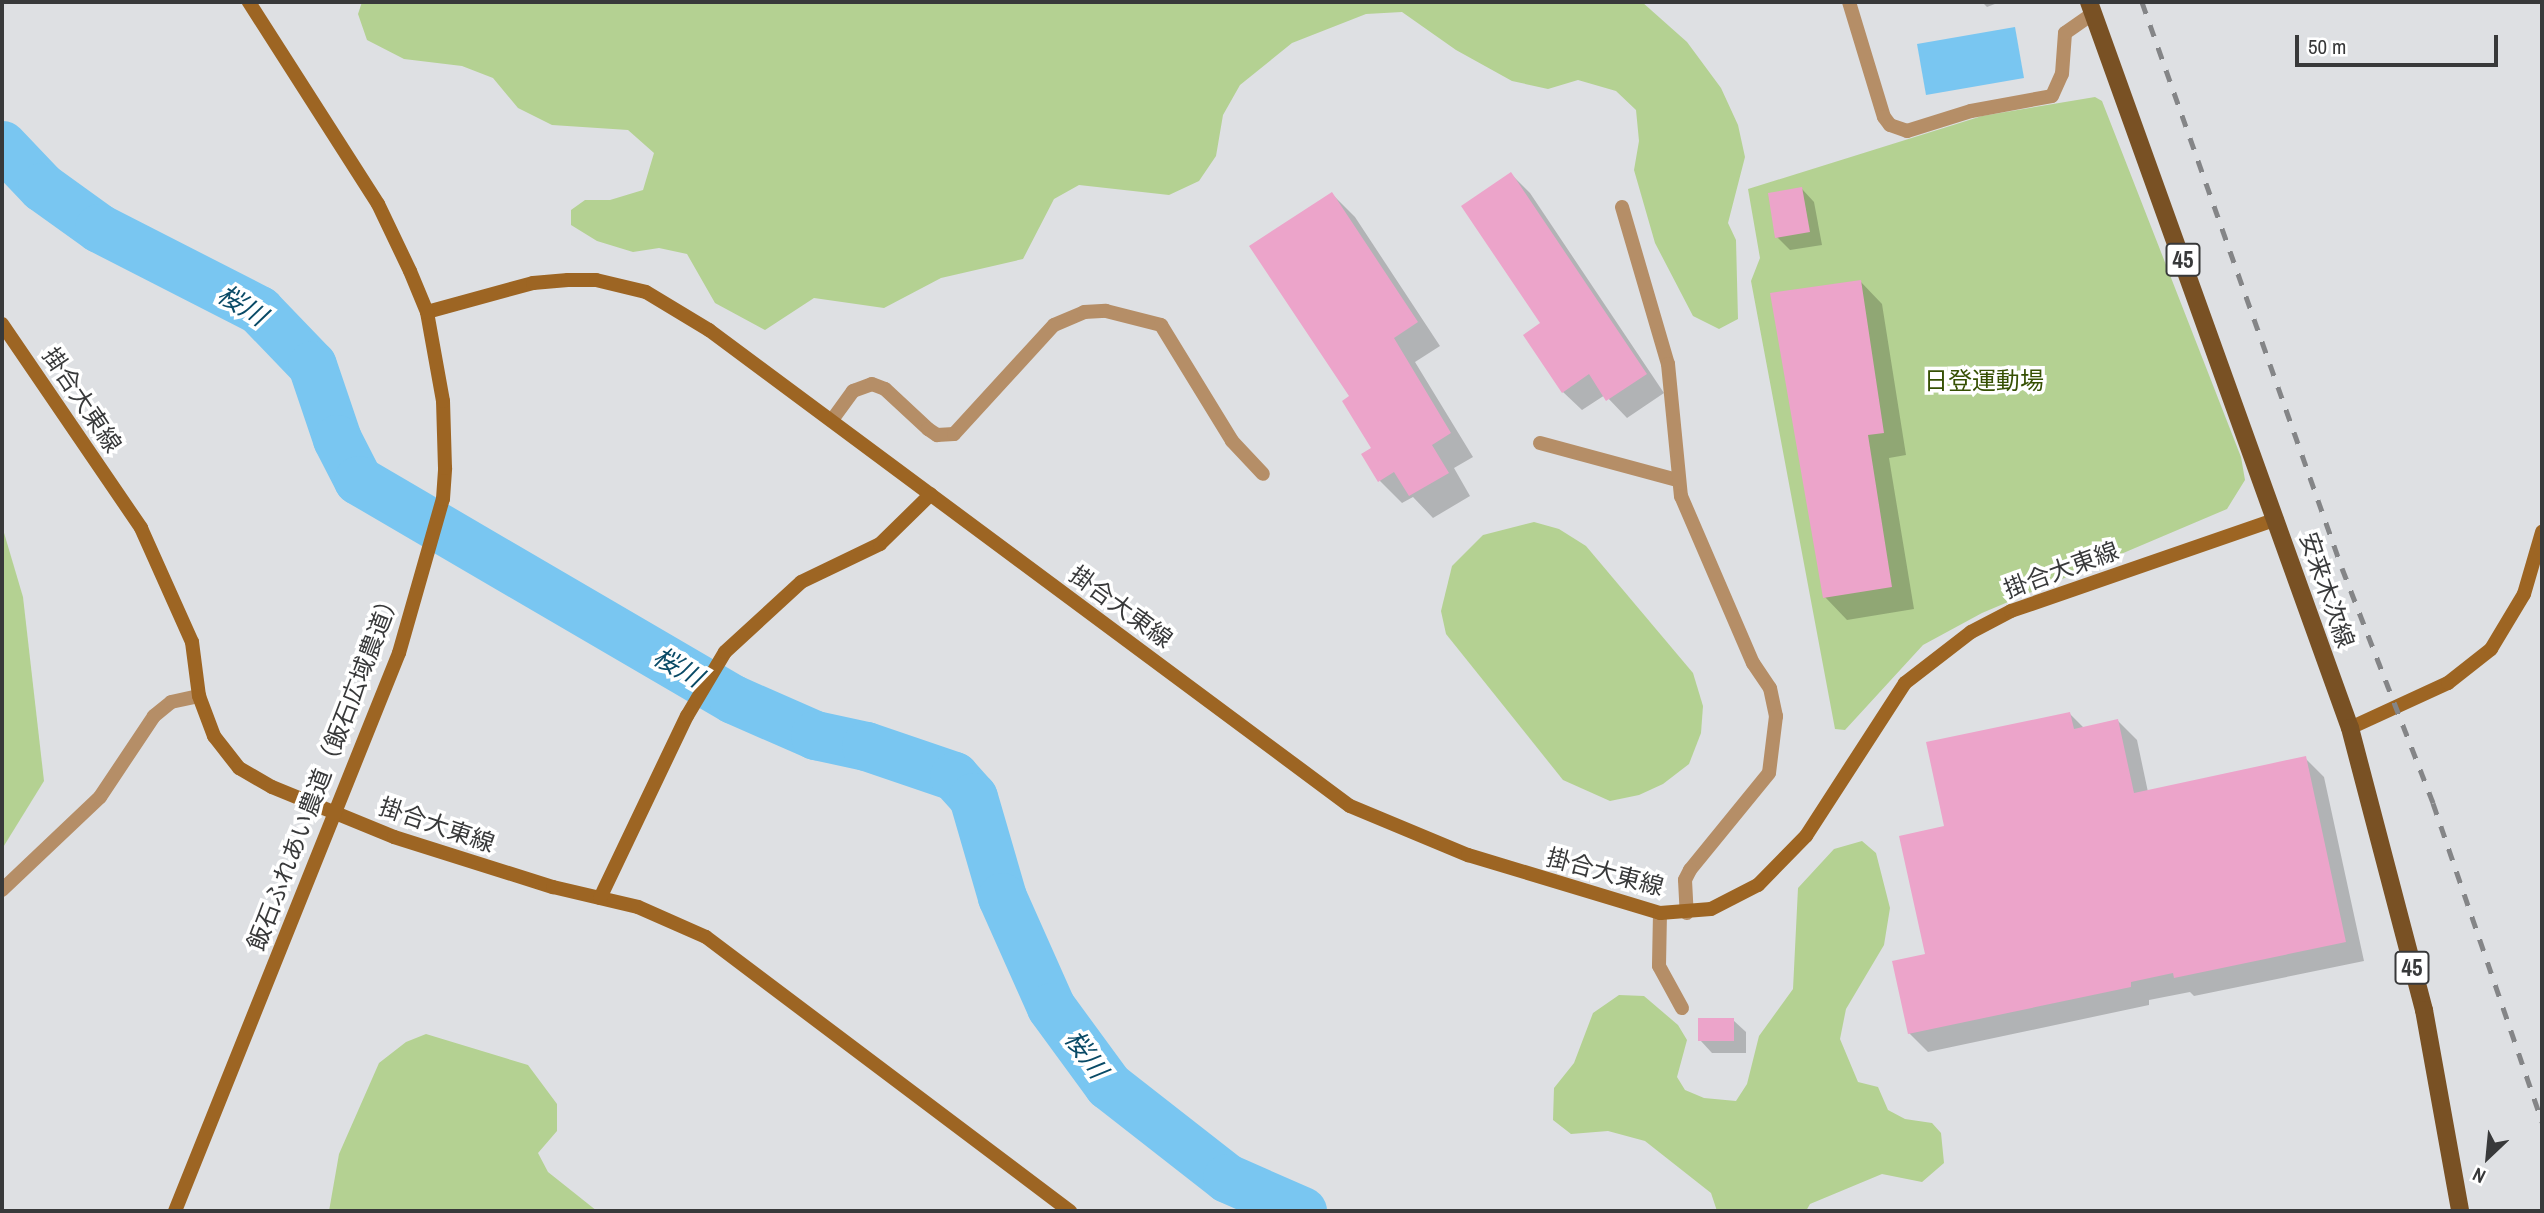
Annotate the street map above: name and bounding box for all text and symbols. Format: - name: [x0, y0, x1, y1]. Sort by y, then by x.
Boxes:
- scale bar: [2299, 21, 2502, 65]
- text: 50 m: [2308, 32, 2346, 61]
- road number: 45: [2166, 241, 2200, 280]
- water label: 桜川: [212, 278, 272, 332]
- street label: 掛合大東線: [37, 342, 127, 458]
- park label: 日登運動場: [1924, 367, 2044, 395]
- street label: 安来木次線: [2294, 529, 2360, 651]
- street label: 掛合大東線: [2000, 536, 2122, 604]
- street label: 掛合大東線: [1064, 560, 1178, 654]
- street label: 飯石ふれあい農道（飯石広域農道）: [242, 586, 406, 954]
- water label: 桜川: [648, 640, 708, 694]
- street label: 掛合大東線: [376, 792, 498, 858]
- street label: 掛合大東線: [1543, 843, 1667, 901]
- road number: 45: [2394, 948, 2430, 987]
- water label: 桜川: [1058, 1024, 1114, 1084]
- north arrow: [2453, 1122, 2523, 1192]
- text: N: [2468, 1162, 2490, 1190]

